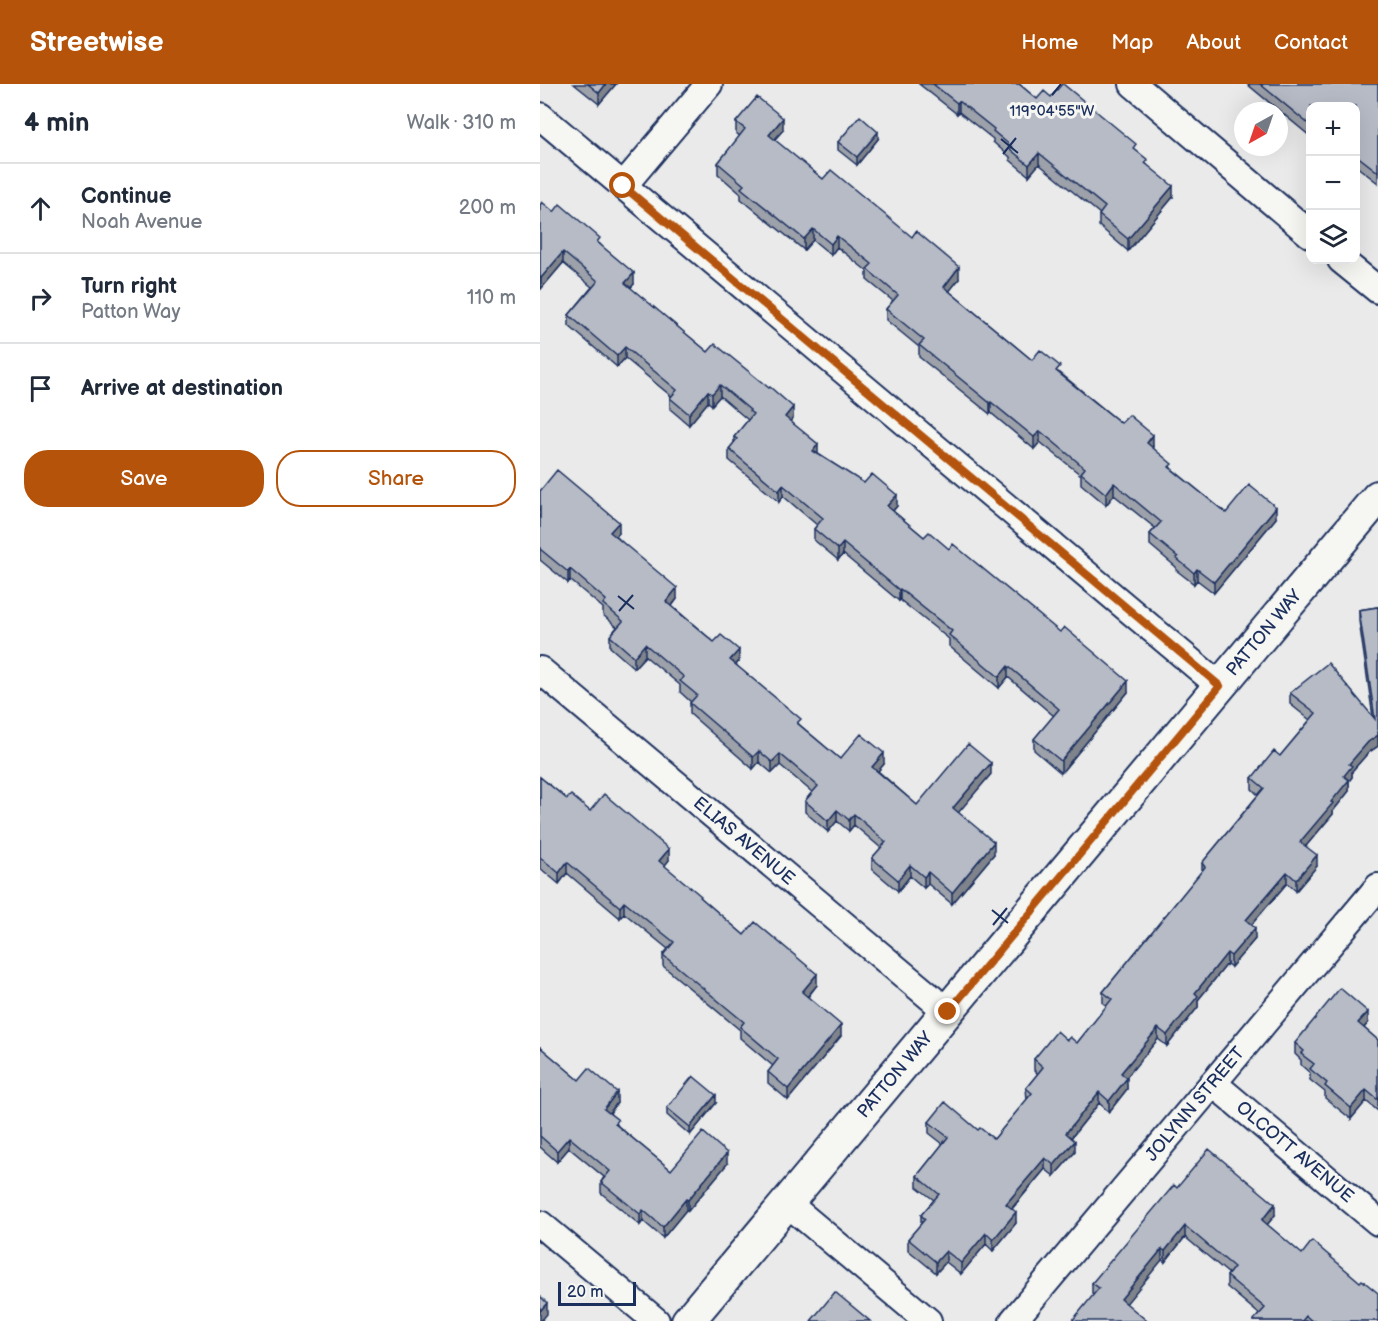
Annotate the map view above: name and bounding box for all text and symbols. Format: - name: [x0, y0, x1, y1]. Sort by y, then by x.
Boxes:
- text: Streetwise: [30, 26, 163, 59]
- text: Home: [1021, 30, 1078, 55]
- text: Map: [1111, 30, 1153, 55]
- text: About: [1186, 30, 1241, 55]
- text: Contact: [1274, 30, 1348, 55]
- text: 119°04'55"W: [1010, 102, 1095, 121]
- north arrow: [1234, 102, 1288, 156]
- map controls: [1306, 102, 1360, 264]
- button: +: [1306, 102, 1360, 156]
- text: 4 min: [24, 108, 89, 139]
- text: Walk · 310 m: [407, 111, 516, 135]
- button: −: [1306, 156, 1360, 210]
- route start: [609, 172, 635, 198]
- text: Continue: [81, 183, 171, 210]
- icon: ahead: [24, 192, 57, 225]
- text: 200 m: [459, 196, 516, 220]
- text: Noah Avenue: [81, 210, 202, 234]
- button: layers: [1306, 210, 1360, 264]
- text: Turn right: [81, 273, 177, 300]
- icon: right: [24, 282, 57, 315]
- text: 110 m: [467, 286, 516, 310]
- text: Patton Way: [81, 300, 180, 324]
- icon: arrive: [24, 372, 57, 405]
- text: Arrive at destination: [81, 375, 283, 402]
- button: Save: [24, 450, 264, 507]
- button: Share: [276, 450, 516, 507]
- street label: PATTON WAY: [1222, 585, 1306, 680]
- street label: ELIAS AVENUE: [689, 793, 799, 889]
- route end: [934, 998, 960, 1024]
- street label: PATTON WAY: [853, 1027, 937, 1122]
- street label: JOLYNN STREET: [1141, 1042, 1249, 1165]
- street label: OLCOTT AVENUE: [1232, 1097, 1358, 1207]
- scale bar: [558, 1279, 636, 1306]
- text: 20 m: [567, 1283, 603, 1302]

